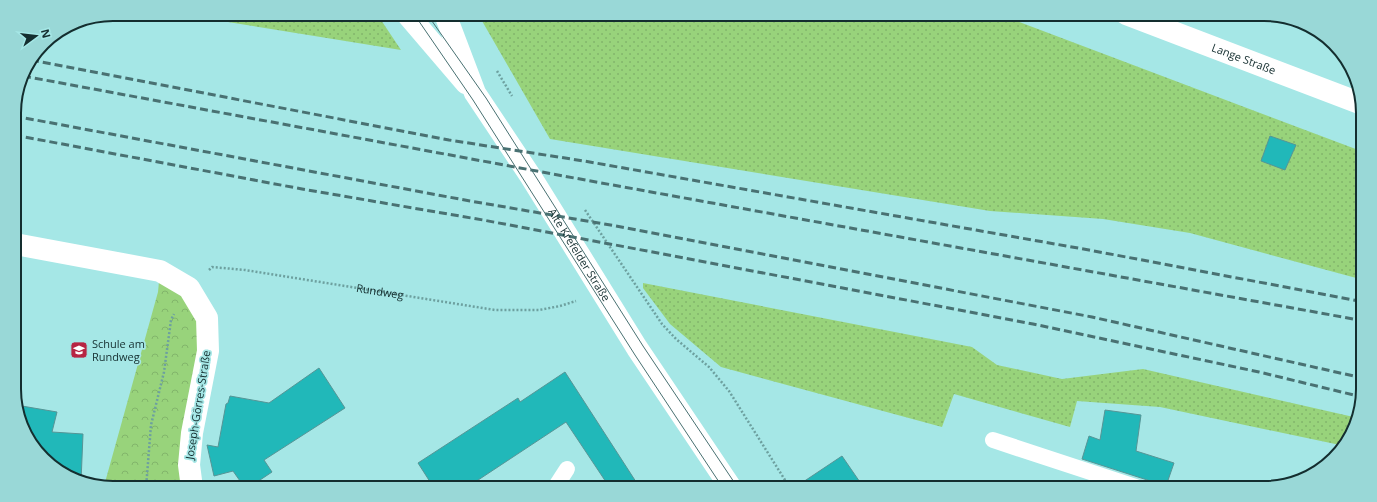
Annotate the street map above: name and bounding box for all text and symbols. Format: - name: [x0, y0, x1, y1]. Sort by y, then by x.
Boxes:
- north arrow: [16, 16, 56, 56]
- text: N: [38, 27, 55, 40]
- street label: Lange Straße: [1210, 39, 1278, 77]
- street label: Alte Krefelder Straße: [545, 205, 614, 304]
- street label: Rundweg: [355, 280, 405, 302]
- place label: Schule am Rundweg: [92, 336, 145, 364]
- school or university icon: Schule am Rundweg: [69, 340, 89, 360]
- street label: Joseph-Görres-Straße: [181, 349, 214, 461]

